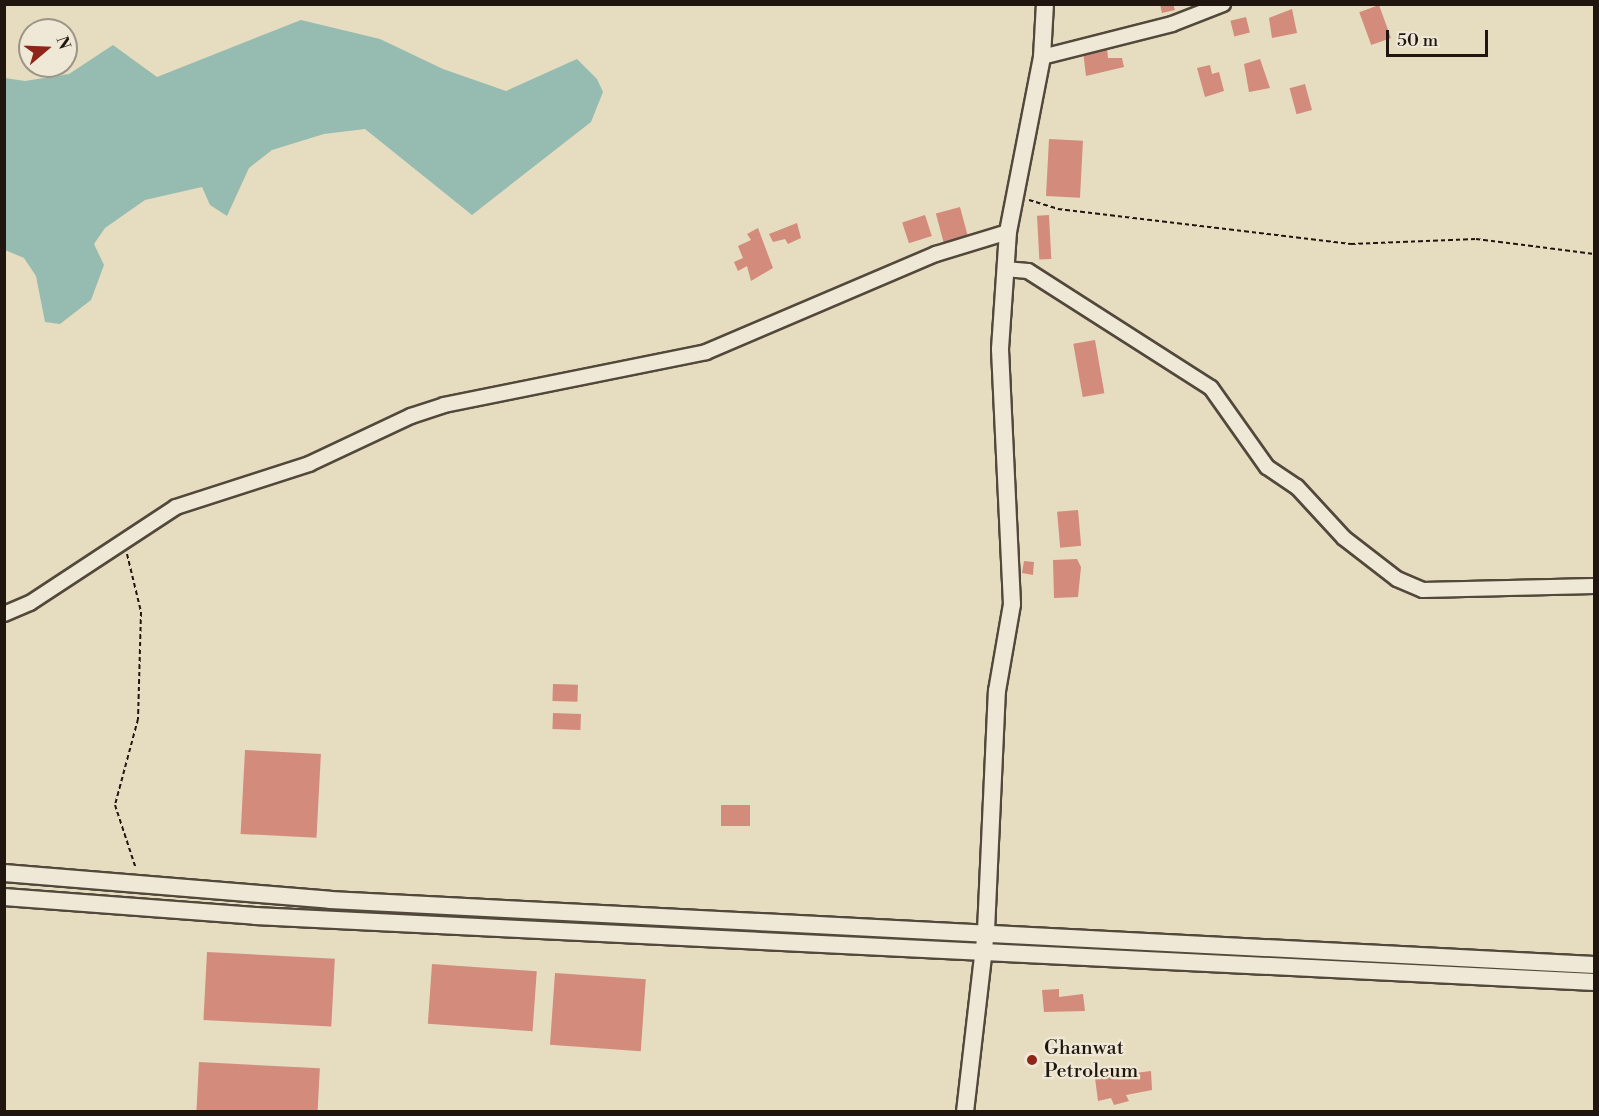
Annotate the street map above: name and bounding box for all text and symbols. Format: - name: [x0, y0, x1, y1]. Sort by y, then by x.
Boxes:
- north arrow: [18, 18, 78, 78]
- scale bar: [1389, 18, 1491, 56]
- text: 50 m: [1397, 29, 1438, 52]
- text: N: [52, 34, 75, 52]
- place label: Ghanwat Petroleum: [1044, 1036, 1138, 1083]
- marker: Ghanwat Petroleum: [1025, 1053, 1039, 1067]

